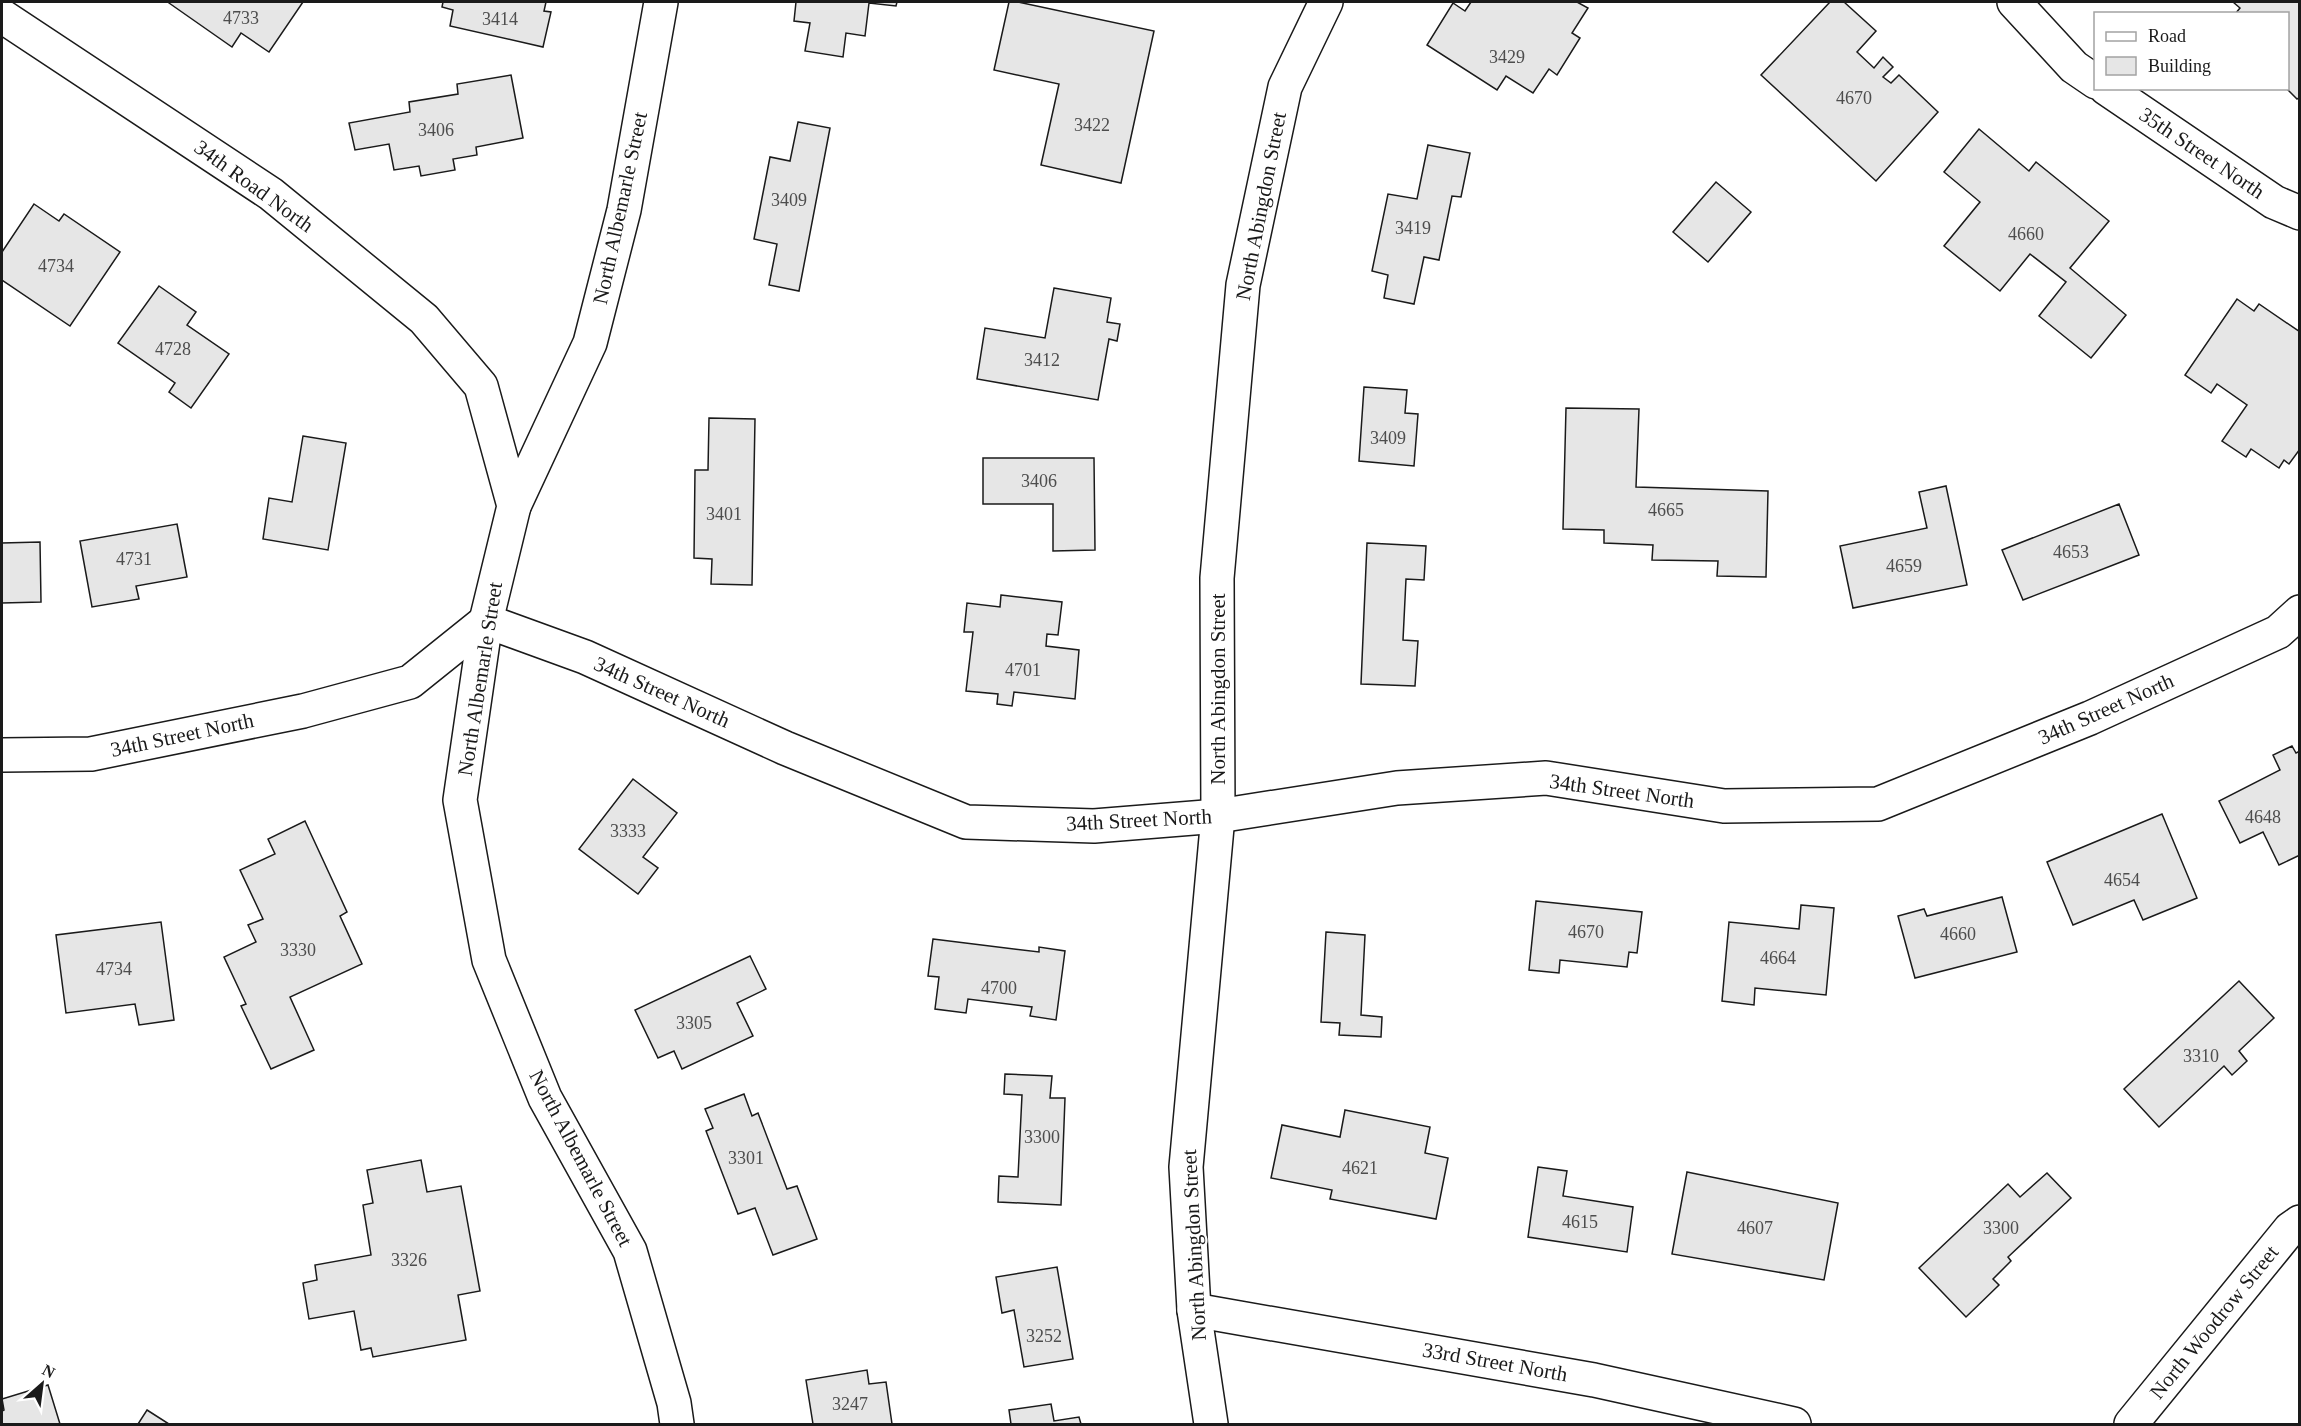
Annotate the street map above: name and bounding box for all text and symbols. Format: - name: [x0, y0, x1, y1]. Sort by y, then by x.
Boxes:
- house number: 4733: [223, 8, 259, 28]
- house number: 3414: [482, 9, 518, 29]
- legend: [2094, 12, 2289, 90]
- text: Road: [2148, 26, 2186, 46]
- house number: 3429: [1489, 47, 1525, 67]
- text: Building: [2148, 56, 2211, 76]
- house number: 4670: [1836, 88, 1872, 108]
- street label: 35th Street North: [2135, 102, 2270, 204]
- street label: North Albemarle Street: [588, 110, 652, 306]
- street label: North Abingdon Street: [1231, 110, 1291, 302]
- house number: 3422: [1074, 115, 1110, 135]
- house number: 3406: [418, 120, 454, 140]
- street label: 34th Road North: [190, 135, 319, 237]
- house number: 3409: [771, 190, 807, 210]
- house number: 3419: [1395, 218, 1431, 238]
- house number: 4660: [2008, 224, 2044, 244]
- house number: 4734: [38, 256, 74, 276]
- house number: 4728: [155, 339, 191, 359]
- house number: 3412: [1024, 350, 1060, 370]
- house number: 3409: [1370, 428, 1406, 448]
- house number: 3406: [1021, 471, 1057, 491]
- house number: 4665: [1648, 500, 1684, 520]
- house number: 3401: [706, 504, 742, 524]
- house number: 4653: [2053, 542, 2089, 562]
- house number: 4731: [116, 549, 152, 569]
- house number: 4659: [1886, 556, 1922, 576]
- street label: North Albemarle Street: [453, 580, 507, 778]
- street label: North Abingdon Street: [1206, 593, 1230, 785]
- street label: 34th Street North: [591, 651, 734, 733]
- house number: 4701: [1005, 660, 1041, 680]
- street label: 34th Street North: [2035, 668, 2178, 750]
- street label: 34th Street North: [108, 708, 256, 762]
- street label: 34th Street North: [1548, 769, 1696, 813]
- street label: 34th Street North: [1066, 804, 1213, 836]
- house number: 4648: [2245, 807, 2281, 827]
- house number: 3333: [610, 821, 646, 841]
- house number: 4654: [2104, 870, 2140, 890]
- house number: 4670: [1568, 922, 1604, 942]
- house number: 4660: [1940, 924, 1976, 944]
- house number: 3330: [280, 940, 316, 960]
- house number: 4664: [1760, 948, 1796, 968]
- house number: 4734: [96, 959, 132, 979]
- house number: 4700: [981, 978, 1017, 998]
- house number: 3305: [676, 1013, 712, 1033]
- house number: 3310: [2183, 1046, 2219, 1066]
- street label: North Albemarle Street: [524, 1066, 638, 1250]
- house number: 3300: [1024, 1127, 1060, 1147]
- house number: 3301: [728, 1148, 764, 1168]
- street label: North Abingdon Street: [1177, 1149, 1211, 1341]
- house number: 4621: [1342, 1158, 1378, 1178]
- house number: 4615: [1562, 1212, 1598, 1232]
- house number: 4607: [1737, 1218, 1773, 1238]
- house number: 3300: [1983, 1218, 2019, 1238]
- street label: North Woodrow Street: [2145, 1240, 2283, 1404]
- house number: 3326: [391, 1250, 427, 1270]
- house number: 3252: [1026, 1326, 1062, 1346]
- street label: 33rd Street North: [1421, 1337, 1570, 1387]
- north arrow: [12, 1354, 72, 1414]
- text: N: [40, 1361, 58, 1382]
- house number: 3247: [832, 1394, 868, 1414]

